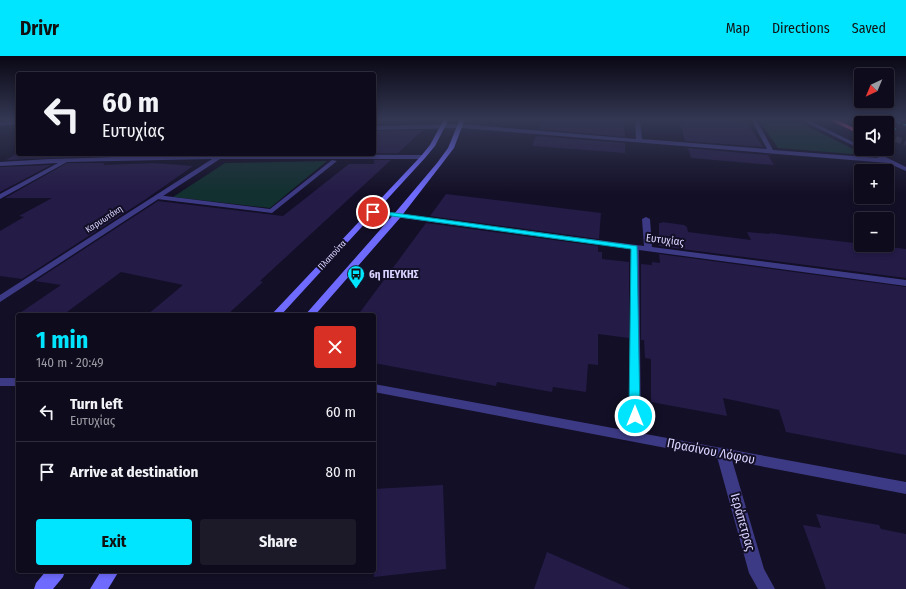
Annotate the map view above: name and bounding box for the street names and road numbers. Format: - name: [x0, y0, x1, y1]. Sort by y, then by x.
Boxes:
- street label: Καρυωτάκη: [84, 203, 125, 235]
- street label: Ευτυχίας: [645, 231, 685, 249]
- street label: Πλαπούτα: [316, 238, 348, 272]
- street label: Πρασίνου Λόφου: [666, 435, 756, 467]
- street label: Ιεράπετρας: [728, 491, 759, 553]

